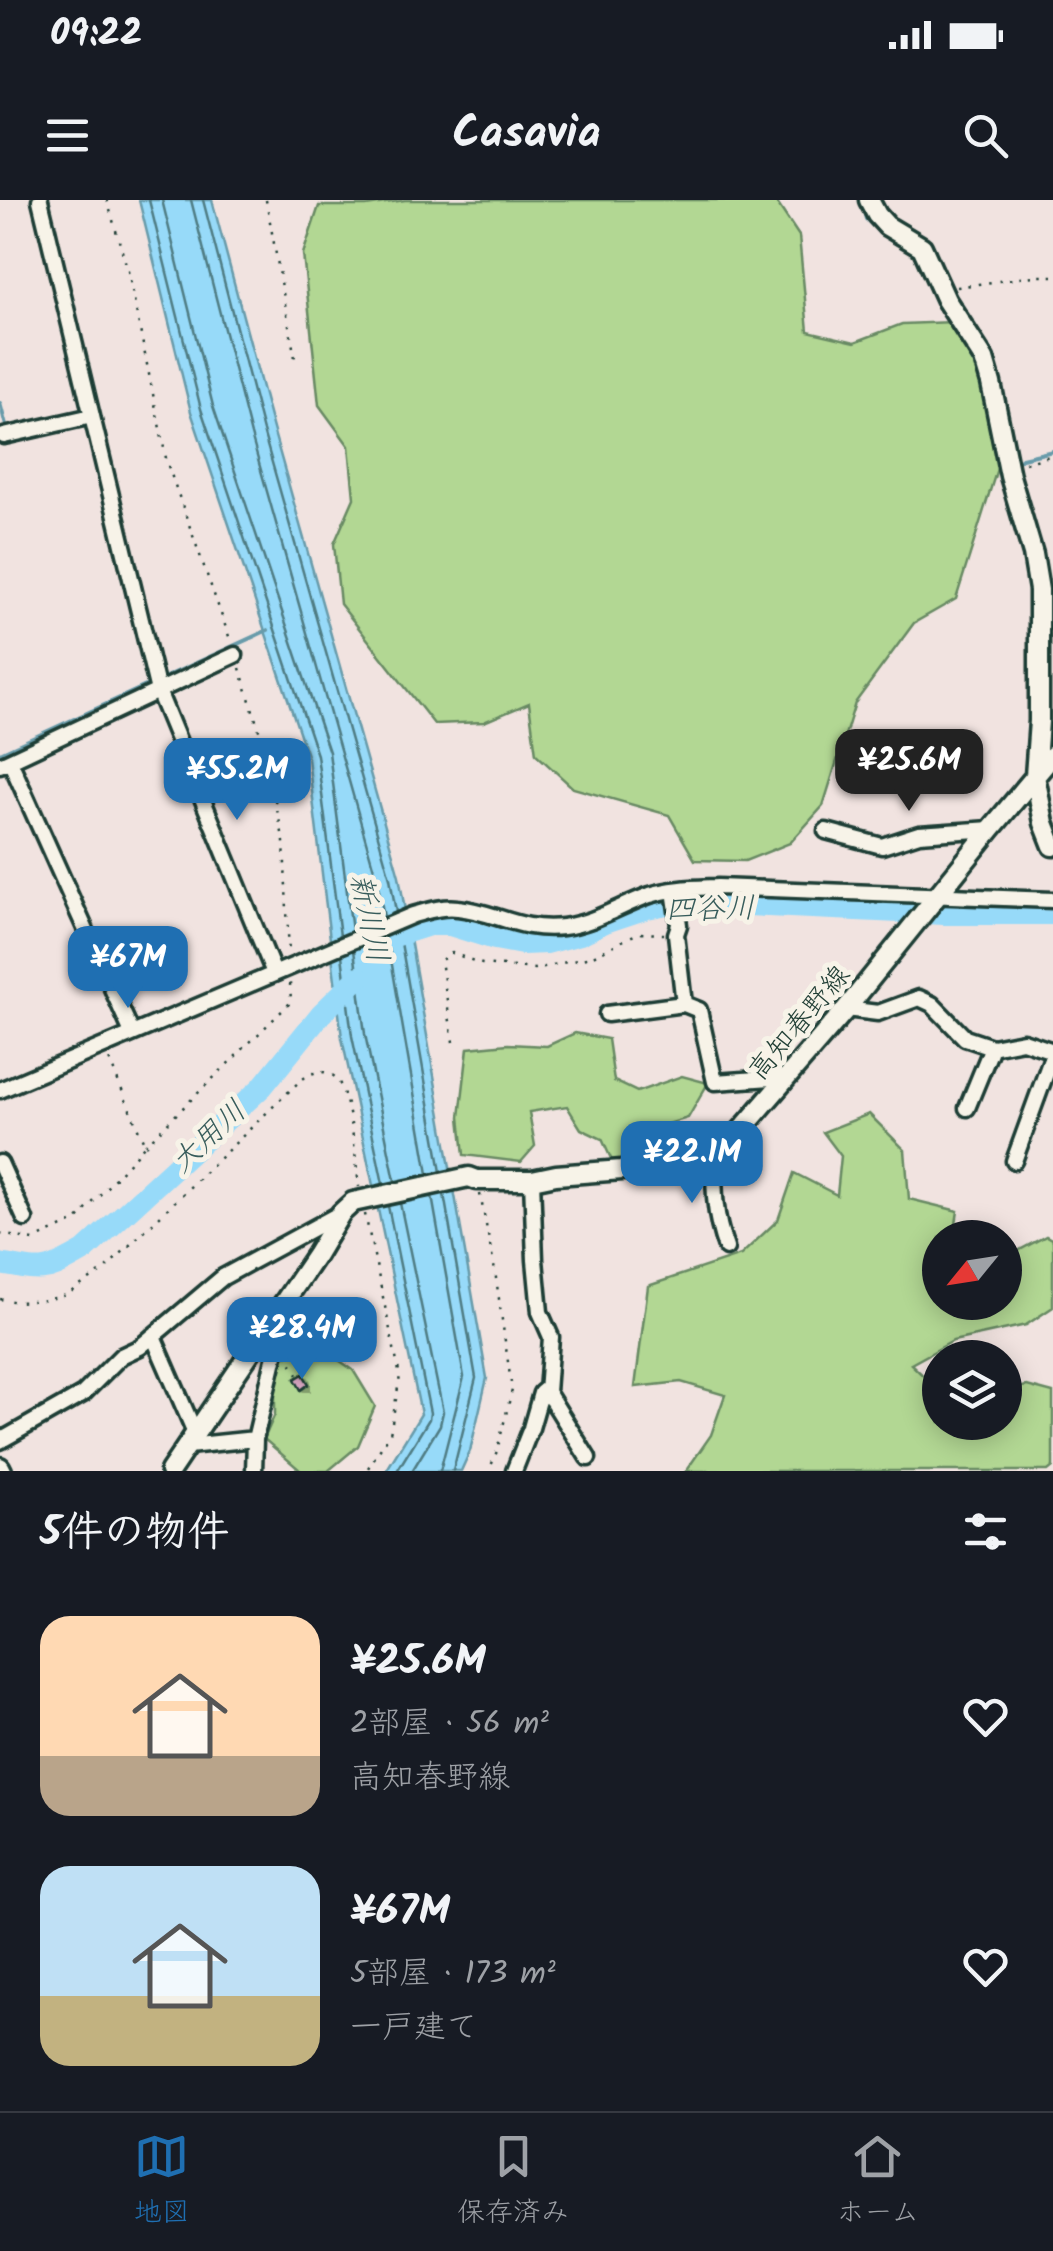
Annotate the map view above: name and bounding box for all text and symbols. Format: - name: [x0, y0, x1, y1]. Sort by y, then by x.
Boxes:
- text: 09:22: [50, 5, 142, 65]
- text: Casavia: [452, 99, 601, 171]
- icon: menu: [40, 108, 95, 163]
- icon: search: [958, 108, 1013, 163]
- pin: ¥25.6M: [828, 729, 990, 814]
- text: ¥25.6M: [857, 736, 961, 787]
- pin: ¥55.2M: [156, 738, 318, 823]
- text: ¥55.2M: [186, 745, 288, 796]
- water label: 新川川: [335, 869, 401, 967]
- water label: 四谷川: [665, 885, 755, 935]
- pin: ¥67M: [69, 926, 187, 1011]
- text: ¥67M: [90, 933, 166, 984]
- street label: 高知春野線: [738, 956, 862, 1092]
- water label: 大用川: [160, 1089, 259, 1186]
- pin: ¥22.1M: [611, 1121, 773, 1206]
- text: ¥22.1M: [643, 1128, 741, 1179]
- north arrow: [922, 1220, 1022, 1320]
- map controls: [922, 1220, 1022, 1440]
- pin: ¥28.4M: [221, 1297, 383, 1382]
- text: ¥28.4M: [249, 1304, 355, 1355]
- button: layers: [922, 1340, 1022, 1440]
- text: 5件の物件: [40, 1500, 229, 1567]
- icon: filters: [958, 1504, 1013, 1559]
- text: ¥25.6M: [350, 1629, 486, 1696]
- icon: home: [120, 1656, 240, 1776]
- icon: heart: [958, 1689, 1013, 1744]
- text: 2部屋 · 56 m²: [350, 1699, 549, 1750]
- text: 高知春野線: [350, 1753, 510, 1804]
- text: ¥67M: [350, 1879, 450, 1946]
- icon: home: [120, 1906, 240, 2026]
- icon: heart: [958, 1939, 1013, 1994]
- text: 5部屋 · 173 m²: [350, 1949, 556, 2000]
- text: 一戸建て: [350, 2003, 478, 2054]
- tab: 地図: [134, 2129, 190, 2236]
- tab: 保存済み: [457, 2129, 569, 2236]
- tab: ホーム: [836, 2129, 919, 2236]

